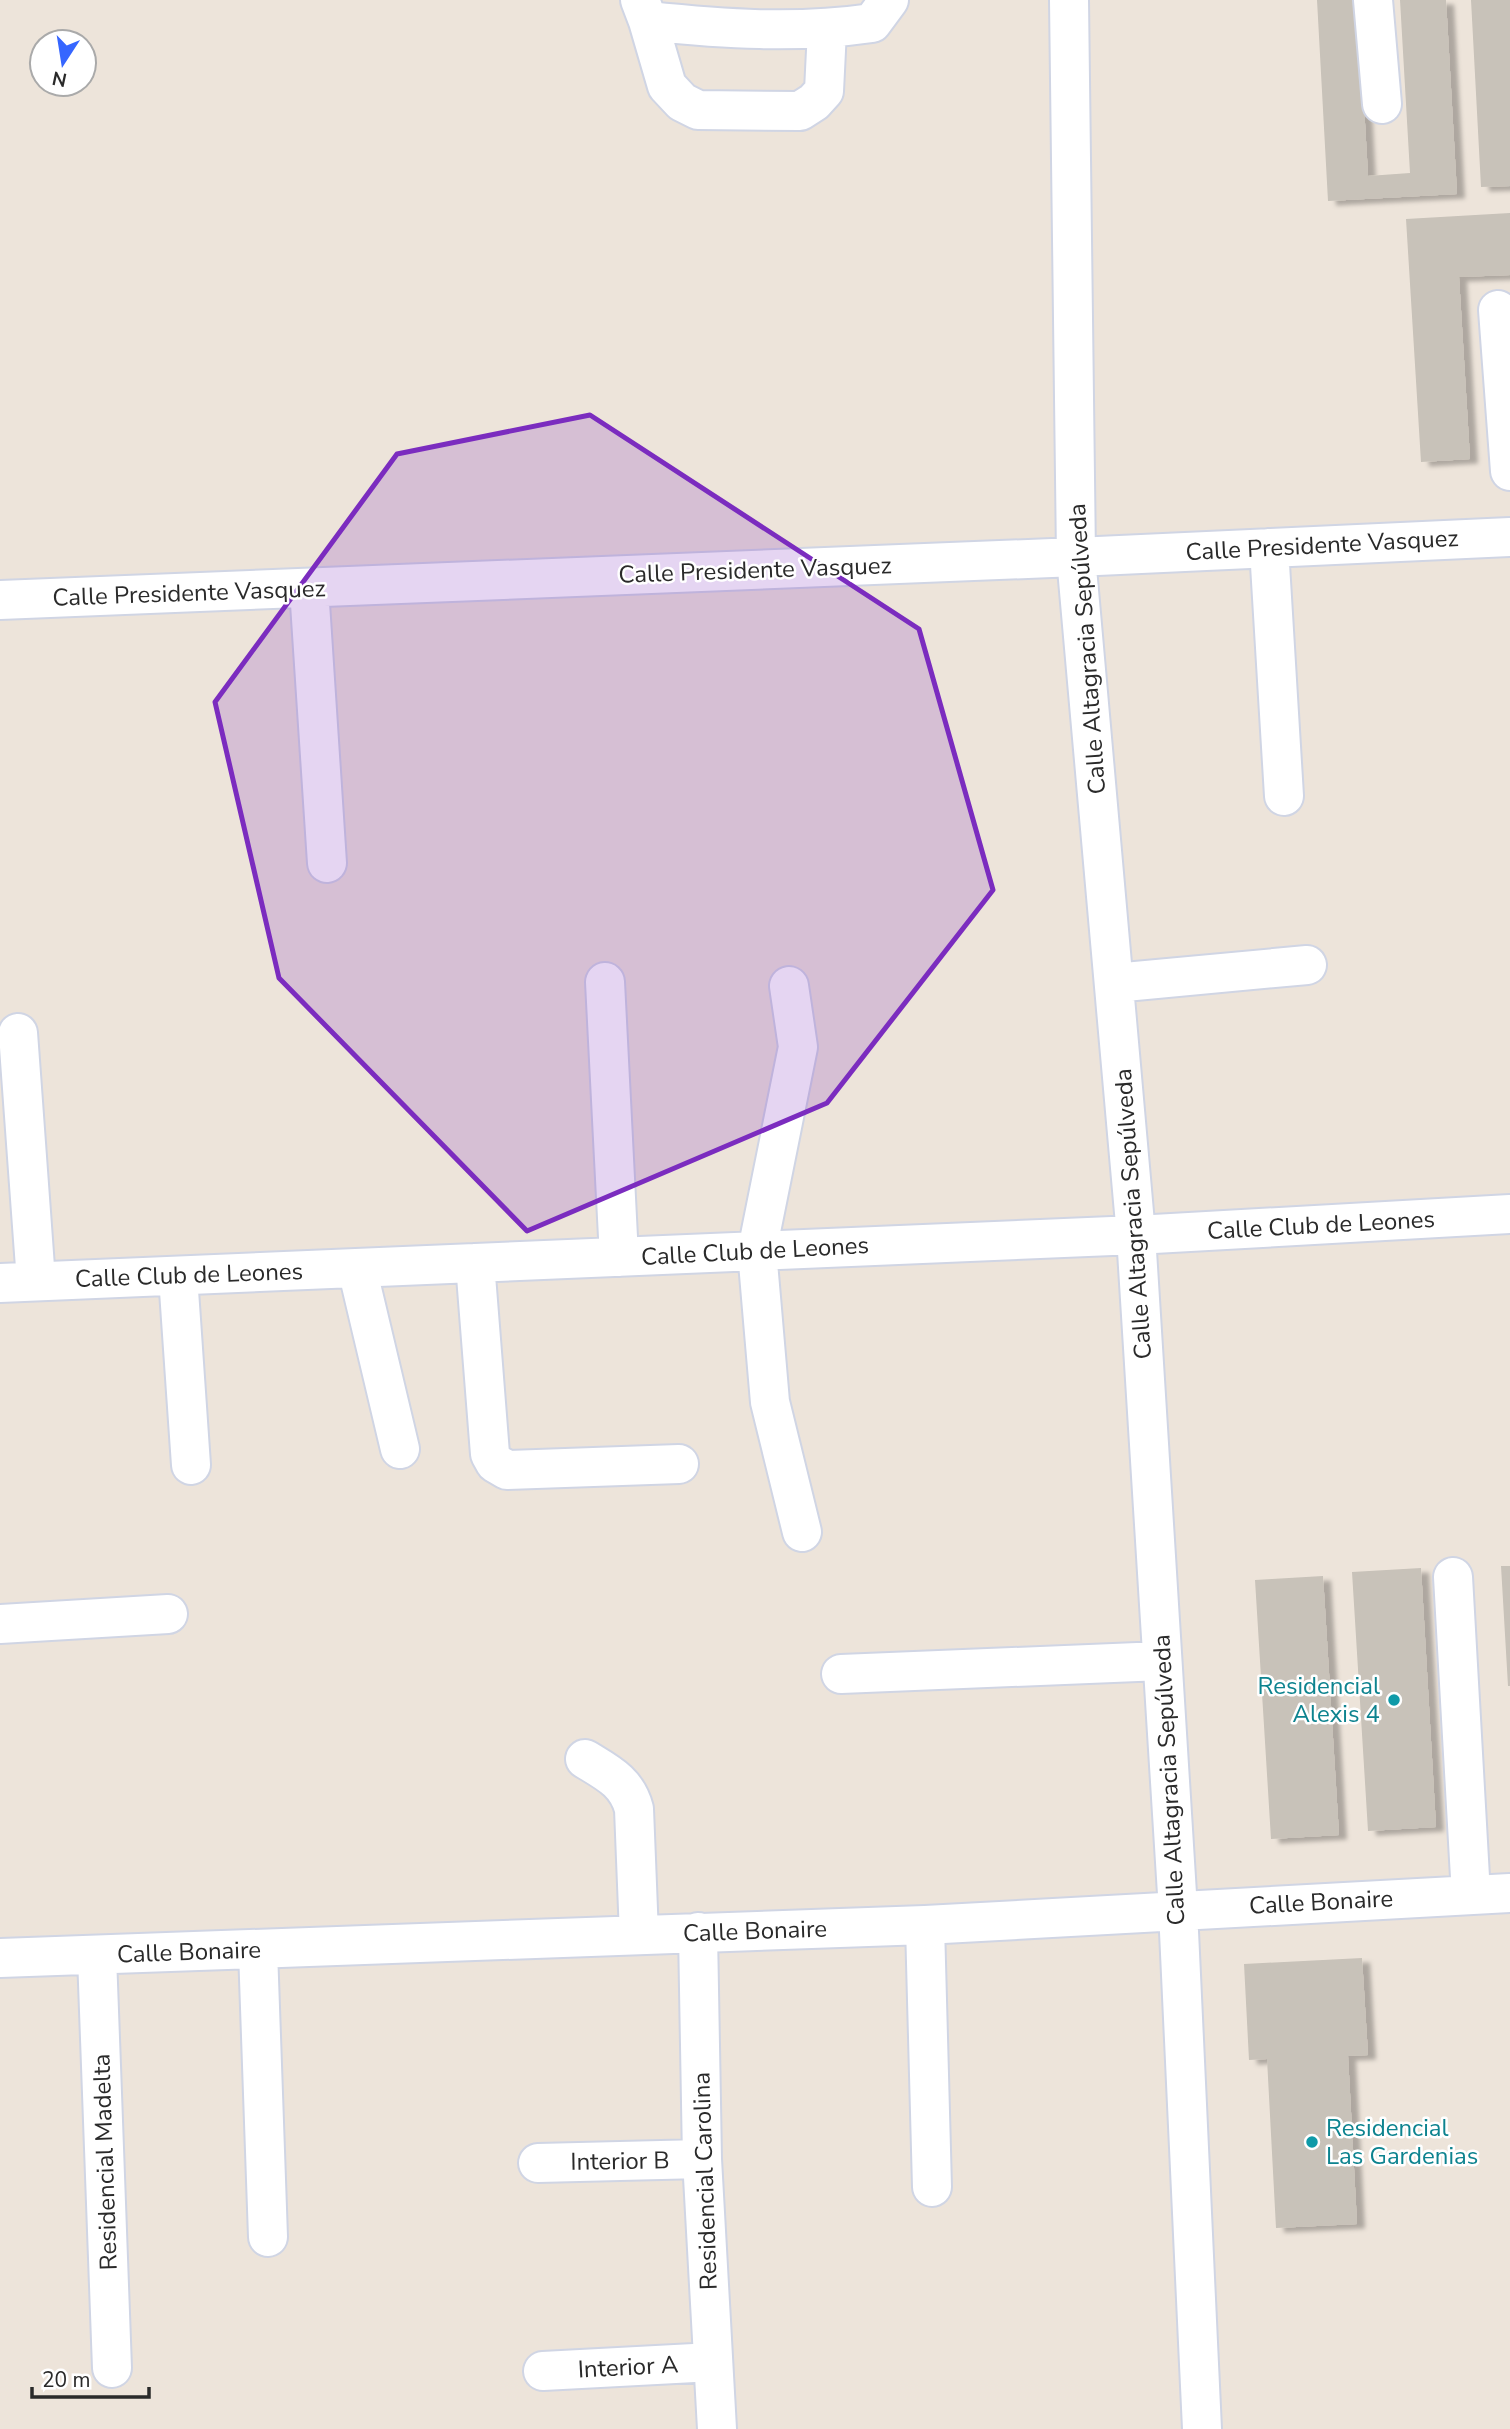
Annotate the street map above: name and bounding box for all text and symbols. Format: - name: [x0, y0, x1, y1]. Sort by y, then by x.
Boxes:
- north arrow: [28, 28, 98, 98]
- text: N: [50, 64, 69, 93]
- street label: Calle Altagracia Sepúlveda: [1061, 503, 1113, 795]
- street label: Calle Presidente Vasquez: [1185, 522, 1459, 568]
- street label: Calle Presidente Vasquez: [618, 549, 892, 591]
- street label: Calle Presidente Vasquez: [52, 572, 326, 614]
- street label: Calle Altagracia Sepúlveda: [1107, 1068, 1159, 1360]
- street label: Calle Club de Leones: [1206, 1203, 1436, 1247]
- street label: Calle Club de Leones: [640, 1229, 870, 1273]
- street label: Calle Club de Leones: [74, 1255, 304, 1295]
- street label: Calle Altagracia Sepúlveda: [1145, 1634, 1193, 1926]
- place label: Residencial Alexis 4: [1257, 1670, 1380, 1730]
- marker: Residencial Alexis 4: [1386, 1692, 1402, 1708]
- street label: Calle Bonaire: [1248, 1882, 1394, 1922]
- street label: Calle Bonaire: [682, 1912, 828, 1950]
- street label: Calle Bonaire: [116, 1933, 262, 1971]
- street label: Residencial Madelta: [85, 2053, 125, 2271]
- street label: Residencial Carolina: [685, 2072, 725, 2290]
- place label: Residencial Las Gardenias: [1326, 2112, 1478, 2172]
- marker: Residencial Las Gardenias: [1304, 2134, 1320, 2150]
- street label: Interior B: [570, 2144, 670, 2178]
- street label: Interior A: [577, 2348, 680, 2386]
- scale bar: [32, 2356, 149, 2400]
- text: 20 m: [42, 2366, 91, 2394]

